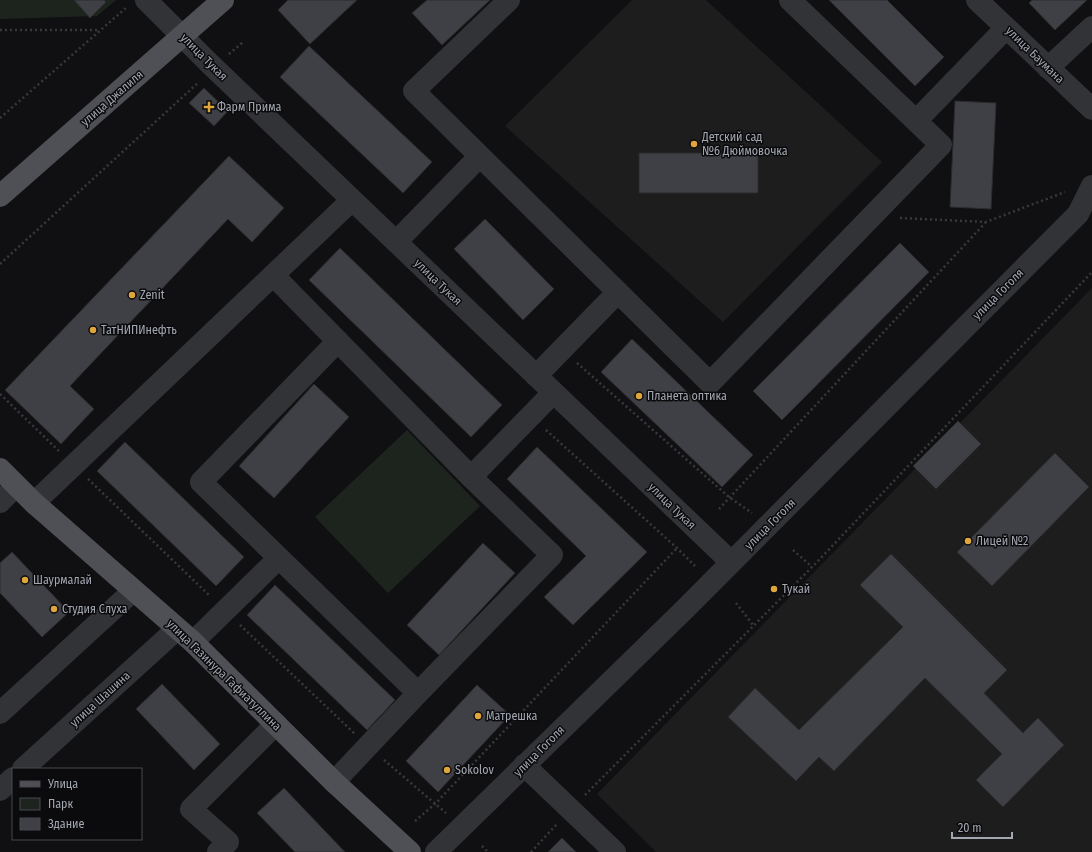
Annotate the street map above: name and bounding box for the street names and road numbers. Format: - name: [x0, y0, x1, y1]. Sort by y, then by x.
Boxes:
- street label: улица Баумана: [1003, 24, 1067, 86]
- street label: улица Тукая: [178, 31, 230, 83]
- street label: улица Джалиля: [78, 67, 146, 129]
- street label: улица Тукая: [411, 256, 465, 308]
- street label: улица Гоголя: [970, 266, 1026, 322]
- street label: улица Тукая: [645, 480, 699, 532]
- street label: улица Гоголя: [742, 496, 798, 552]
- street label: улица Газинура Гафиатуллина: [164, 617, 284, 734]
- street label: улица Шашина: [67, 668, 133, 730]
- street label: улица Гоголя: [511, 723, 567, 779]

